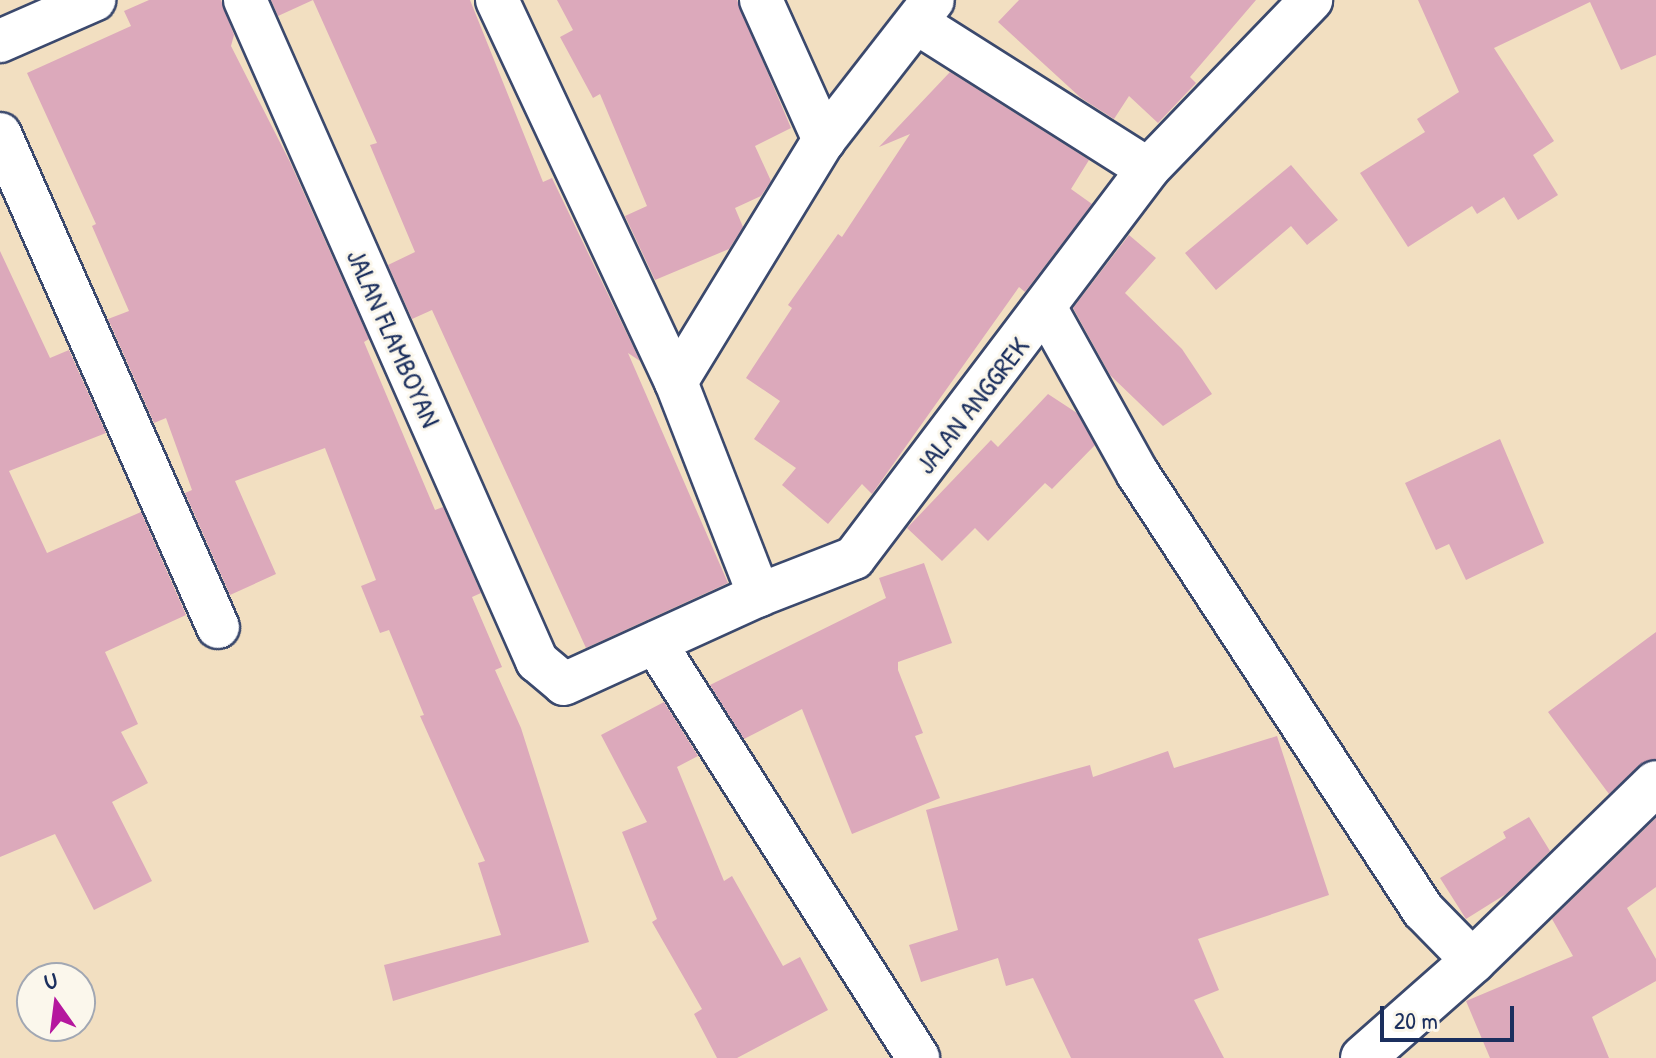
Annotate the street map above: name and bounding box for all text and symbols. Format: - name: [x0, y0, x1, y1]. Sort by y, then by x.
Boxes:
- street label: JALAN FLAMBOYAN: [340, 244, 448, 432]
- street label: JALAN ANGGREK: [908, 330, 1036, 480]
- north arrow: [16, 962, 96, 1042]
- text: U: [41, 965, 60, 997]
- scale bar: [1384, 990, 1518, 1040]
- text: 20 m: [1394, 1004, 1438, 1036]

